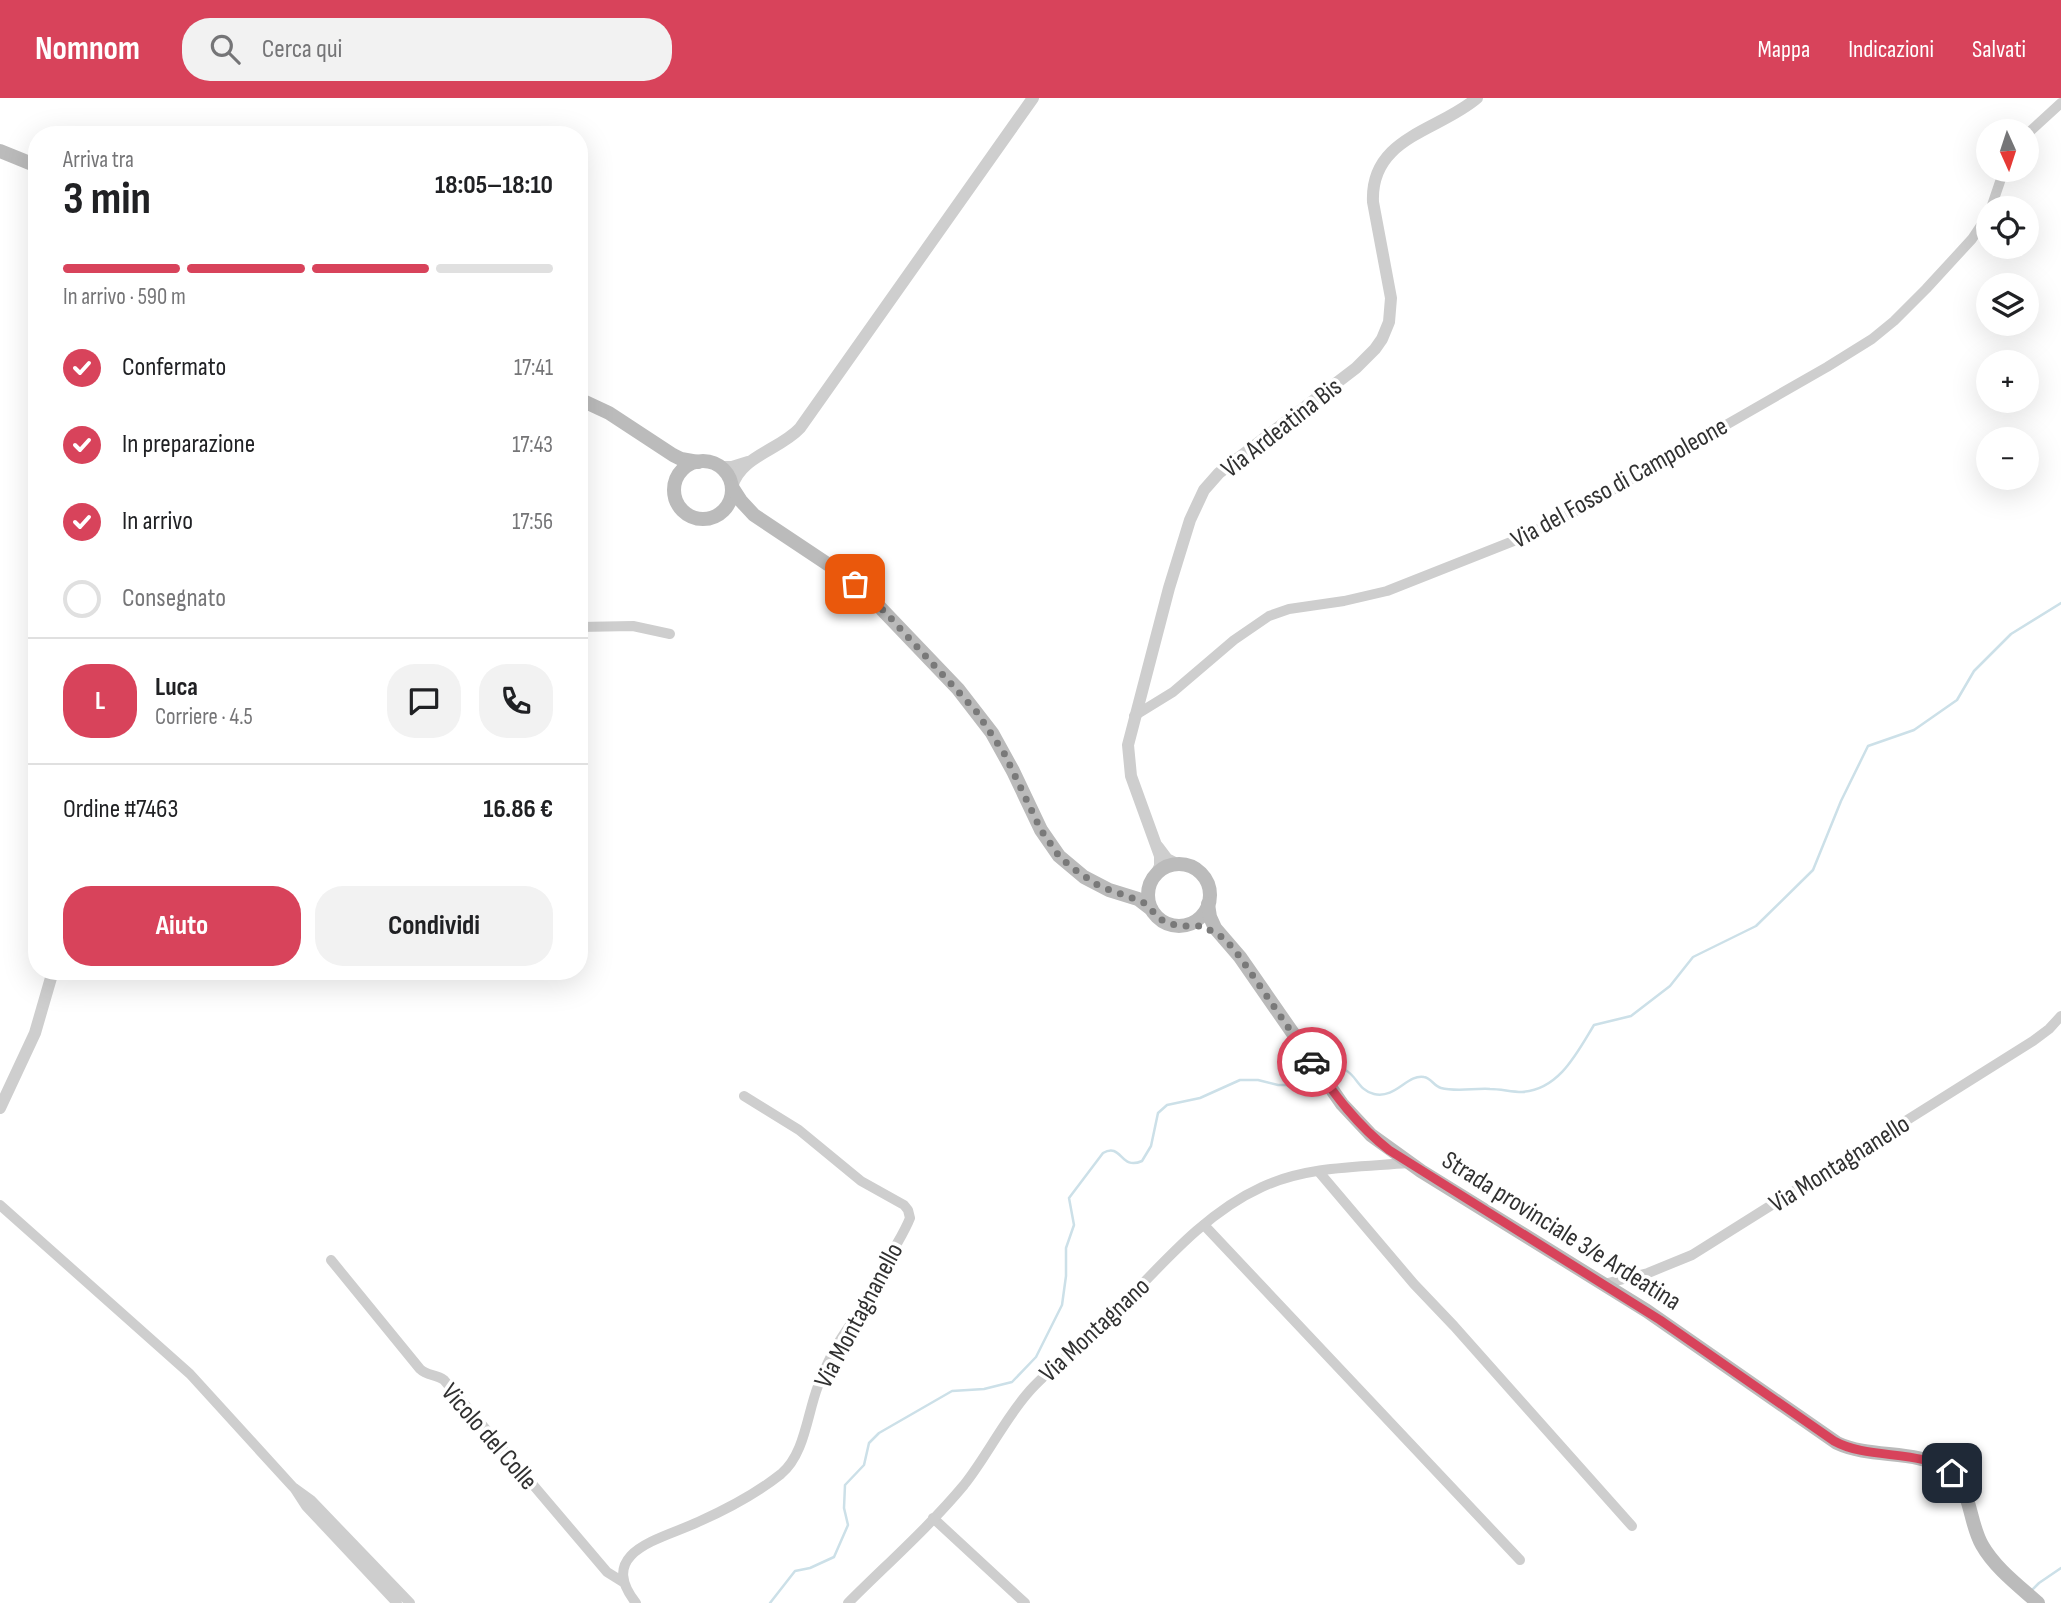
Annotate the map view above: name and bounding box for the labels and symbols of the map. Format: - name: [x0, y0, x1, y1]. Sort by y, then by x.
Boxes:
- north arrow: [1976, 119, 2039, 182]
- street label: Via Ardeatina Bis: [1215, 372, 1348, 485]
- street label: Via del Fosso di Campoleone: [1506, 411, 1733, 556]
- pin: [825, 554, 885, 614]
- courier: [1277, 1027, 1347, 1097]
- street label: Via Montagnanello: [1764, 1109, 1916, 1220]
- street label: Strada provinciale 3/e Ardeatina: [1436, 1145, 1686, 1318]
- street label: Via Montagnanello: [808, 1238, 910, 1393]
- street label: Via Montagnano: [1033, 1271, 1157, 1389]
- street label: Vicolo del Colle: [434, 1377, 544, 1497]
- pin: [1922, 1443, 1982, 1503]

